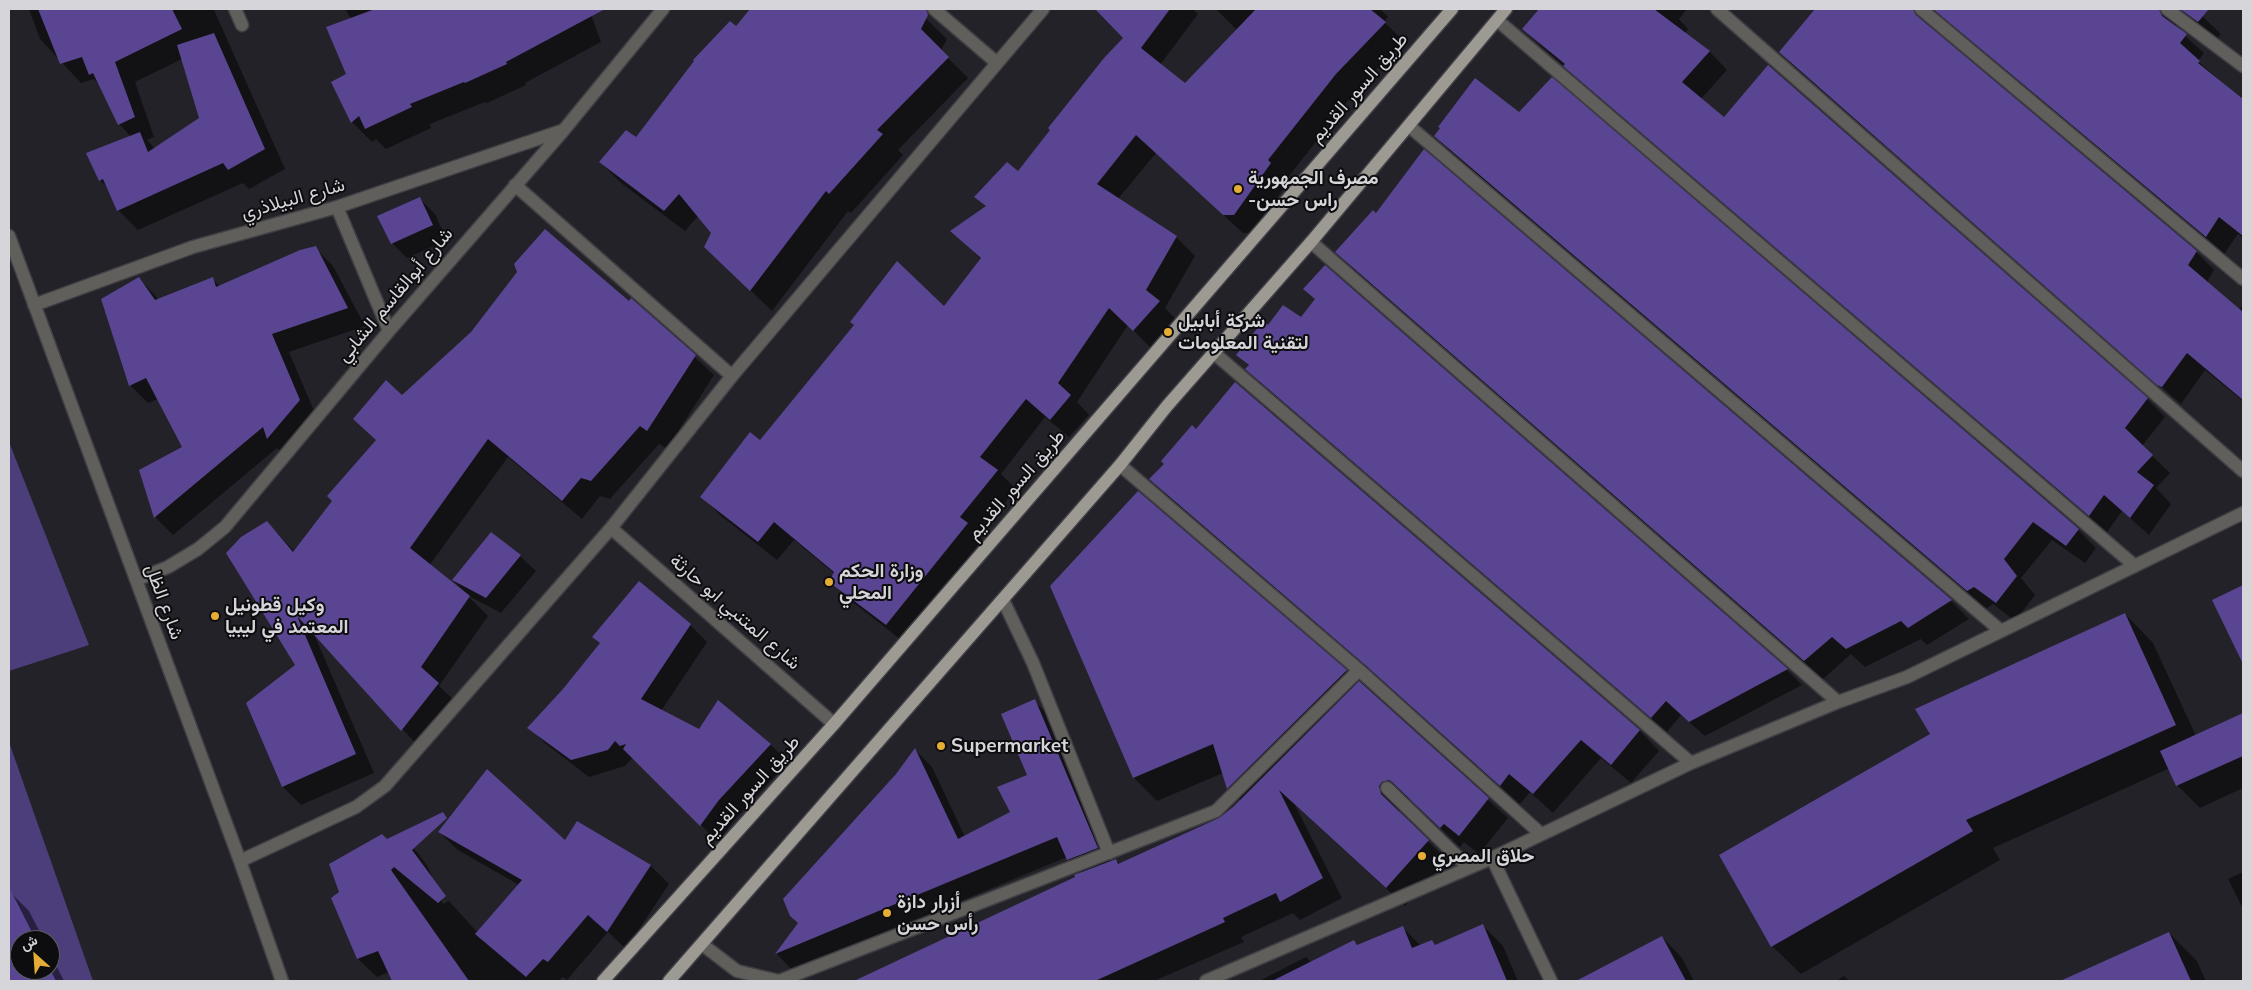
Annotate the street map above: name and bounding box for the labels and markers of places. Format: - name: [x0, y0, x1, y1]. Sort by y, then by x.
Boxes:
- place label: مصرف الجمهورية -راس حسن: [1248, 167, 1379, 211]
- marker: مصرف الجمهورية -راس حسن: [1232, 183, 1244, 195]
- place label: شركة أبابيل لتقنية المعلومات: [1178, 310, 1309, 354]
- marker: شركة أبابيل لتقنية المعلومات: [1162, 326, 1174, 338]
- place label: وزارة الحكم المحلي: [839, 560, 924, 604]
- marker: وزارة الحكم المحلي: [823, 576, 835, 588]
- place label: وكيل قطونيل المعتمد في ليبيا: [225, 594, 349, 638]
- marker: وكيل قطونيل المعتمد في ليبيا: [209, 610, 221, 622]
- place label: Supermarket: [951, 735, 1068, 757]
- marker: Supermarket: [935, 740, 947, 752]
- place label: حلاق المصري: [1432, 845, 1534, 867]
- marker: حلاق المصري: [1416, 850, 1428, 862]
- place label: أزرار دازة رأس حسن: [897, 891, 978, 935]
- marker: أزرار دازة رأس حسن: [881, 907, 893, 919]

